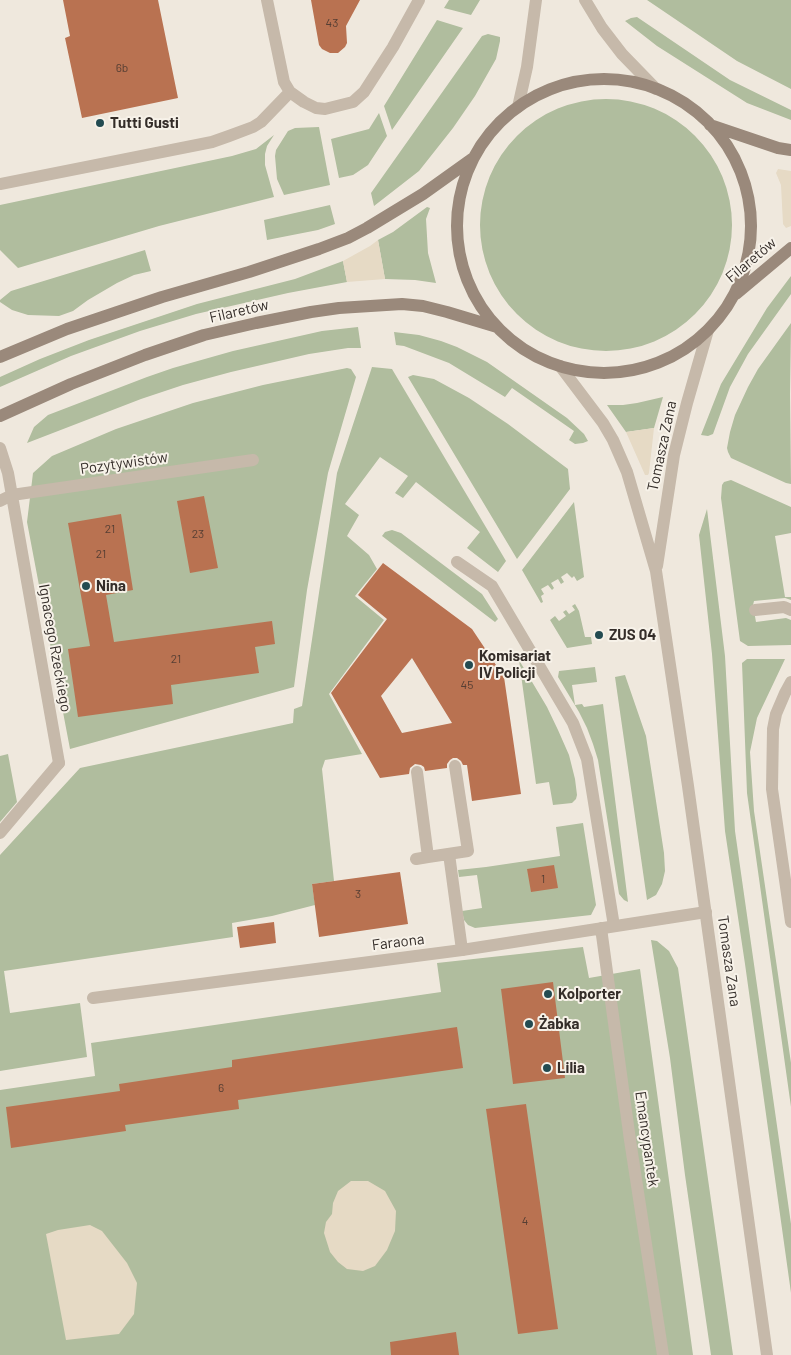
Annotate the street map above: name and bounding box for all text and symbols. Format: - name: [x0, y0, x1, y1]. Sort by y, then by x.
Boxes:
- house number: 43: [326, 16, 338, 30]
- house number: 6b: [116, 61, 128, 75]
- place label: Tutti Gusti: [110, 114, 179, 132]
- marker: Tutti Gusti: [94, 117, 106, 129]
- street label: Filaretów: [722, 234, 780, 286]
- street label: Filaretów: [207, 295, 271, 327]
- street label: Tomasza Zana: [644, 399, 680, 493]
- street label: Pozytywistów: [79, 448, 169, 478]
- house number: 21: [105, 522, 115, 536]
- house number: 23: [192, 527, 204, 541]
- house number: 21: [96, 547, 106, 561]
- place label: Nina: [96, 577, 126, 595]
- marker: Nina: [80, 580, 92, 592]
- street label: Ignacego Rzeckiego: [35, 583, 75, 713]
- place label: ZUS 04: [609, 626, 656, 644]
- marker: ZUS 04: [593, 629, 605, 641]
- place label: Komisariat IV Policji: [479, 647, 551, 682]
- house number: 21: [171, 652, 181, 666]
- marker: Komisariat IV Policji: [463, 659, 475, 671]
- house number: 45: [461, 678, 473, 692]
- house number: 1: [541, 872, 545, 886]
- house number: 3: [355, 887, 361, 901]
- street label: Tomasza Zana: [714, 914, 744, 1008]
- street label: Faraona: [371, 930, 425, 954]
- place label: Kolporter: [558, 985, 621, 1003]
- marker: Kolporter: [542, 988, 554, 1000]
- place label: Żabka: [539, 1015, 579, 1033]
- marker: Żabka: [523, 1018, 535, 1030]
- place label: Lilia: [557, 1059, 585, 1077]
- marker: Lilia: [541, 1062, 553, 1074]
- house number: 6: [218, 1081, 224, 1095]
- street label: Emancypantek: [631, 1090, 663, 1188]
- house number: 4: [522, 1214, 528, 1228]

